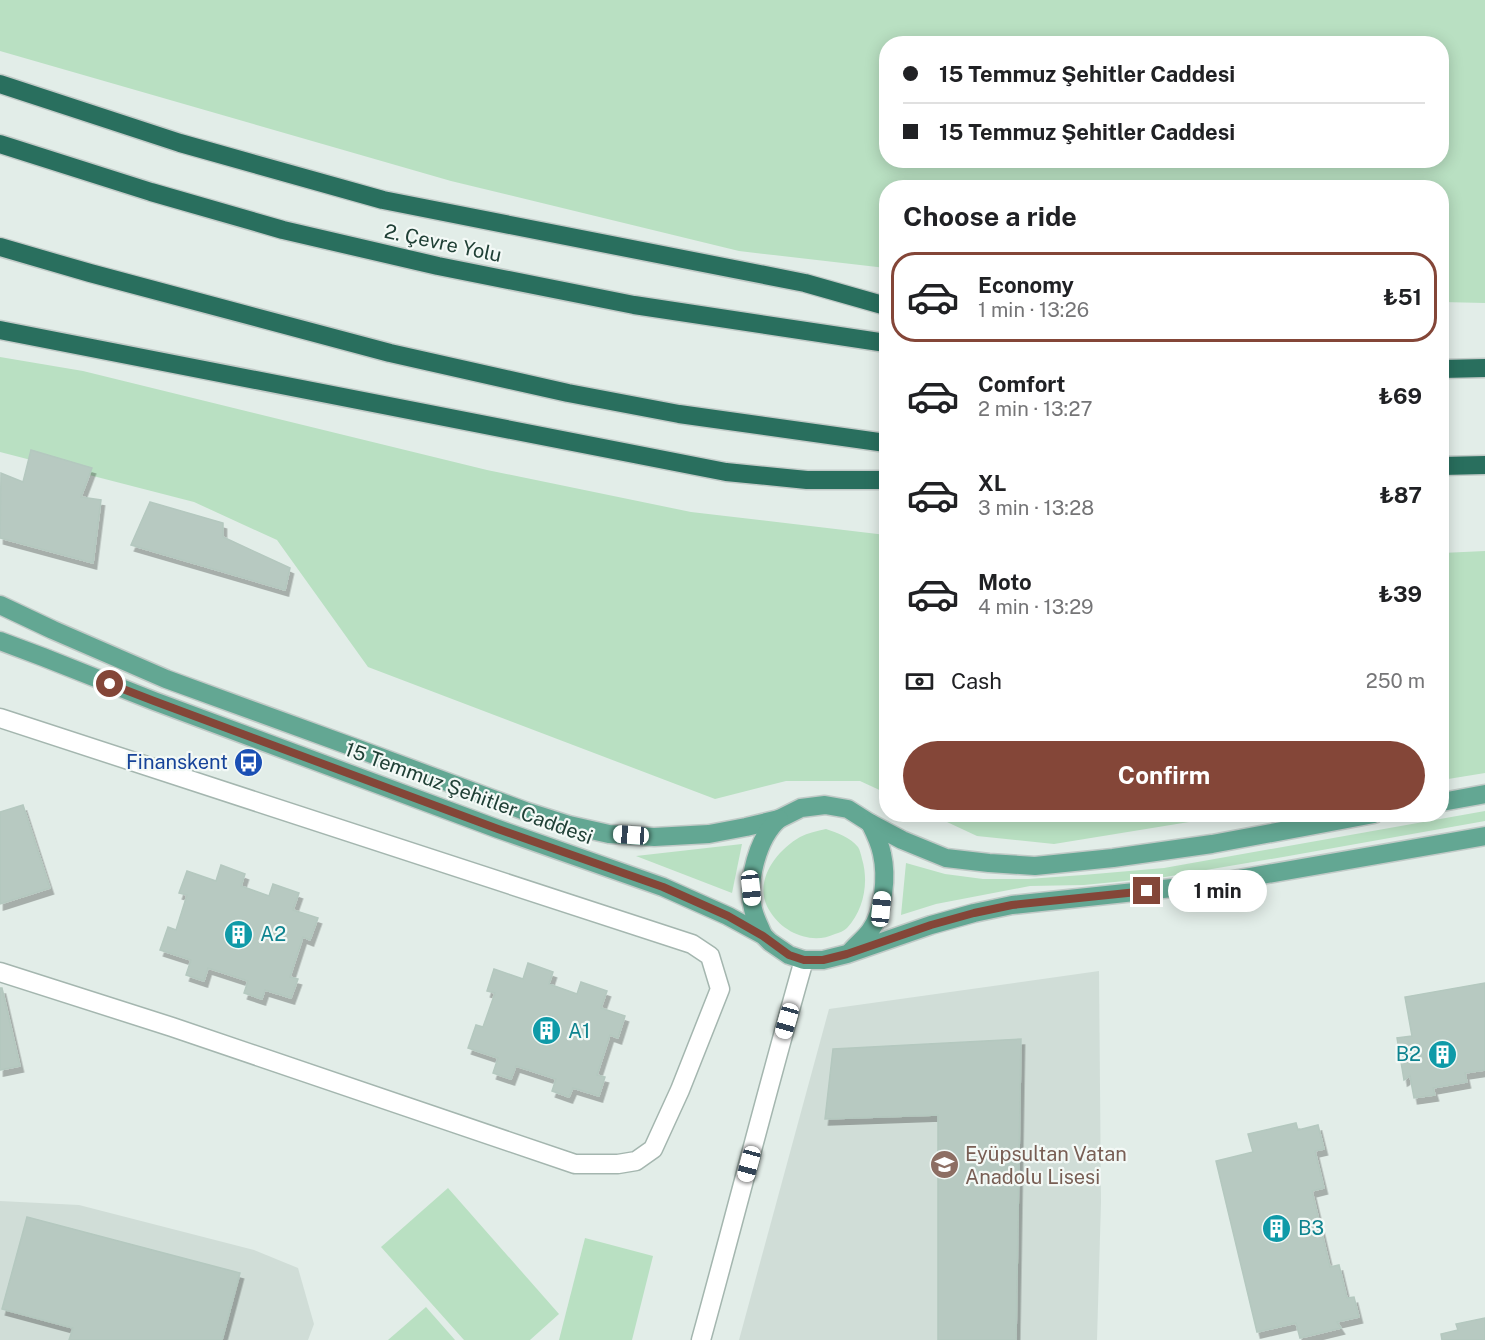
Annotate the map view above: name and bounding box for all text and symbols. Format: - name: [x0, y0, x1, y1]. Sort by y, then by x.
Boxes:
- text: 15 Temmuz Şehitler Caddesi: [939, 61, 1235, 87]
- text: 15 Temmuz Şehitler Caddesi: [939, 119, 1235, 145]
- text: Choose a ride: [903, 200, 1077, 232]
- street label: 2. Çevre Yolu: [382, 219, 504, 267]
- icon: car: [906, 270, 960, 324]
- text: Economy: [978, 272, 1074, 298]
- text: ₺51: [1383, 284, 1422, 310]
- text: 1 min · 13:26: [978, 298, 1089, 322]
- icon: car: [906, 369, 960, 423]
- text: Comfort: [978, 371, 1065, 397]
- text: ₺69: [1379, 383, 1422, 409]
- text: 2 min · 13:27: [978, 397, 1092, 421]
- icon: car: [906, 468, 960, 522]
- text: XL: [978, 470, 1006, 496]
- text: ₺87: [1379, 482, 1422, 508]
- text: 3 min · 13:28: [978, 496, 1094, 520]
- icon: car: [906, 567, 960, 621]
- text: Moto: [978, 569, 1032, 595]
- text: ₺39: [1379, 581, 1422, 607]
- text: 4 min · 13:29: [978, 595, 1094, 619]
- icon: cash: [903, 665, 936, 698]
- text: Cash: [951, 668, 1002, 694]
- text: 250 m: [1366, 669, 1425, 693]
- route start: [96, 670, 123, 697]
- street label: 15 Temmuz Şehitler Caddesi: [342, 737, 596, 849]
- button: Confirm: [903, 741, 1425, 810]
- bus stop icon: Finanskent: [233, 746, 265, 778]
- place label: Finanskent: [126, 750, 228, 774]
- car: [612, 825, 650, 845]
- car: [740, 869, 762, 907]
- callout: 1 min: [1168, 870, 1267, 912]
- route end: [1133, 877, 1160, 904]
- text: 1 min: [1193, 879, 1242, 903]
- car: [870, 890, 892, 928]
- building icon: A2: [223, 918, 255, 950]
- place label: A2: [260, 922, 286, 946]
- car: [773, 1001, 801, 1041]
- building icon: A1: [531, 1015, 563, 1047]
- place label: A1: [568, 1019, 590, 1043]
- building icon: B2: [1426, 1038, 1458, 1070]
- place label: B2: [1396, 1042, 1421, 1066]
- place label: Eyüpsultan Vatan Anadolu Lisesi: [965, 1142, 1127, 1189]
- car: [736, 1144, 762, 1184]
- school or university icon: Eyüpsultan Vatan Anadolu Lisesi: [928, 1149, 960, 1181]
- building icon: B3: [1261, 1212, 1293, 1244]
- place label: B3: [1298, 1216, 1324, 1240]

